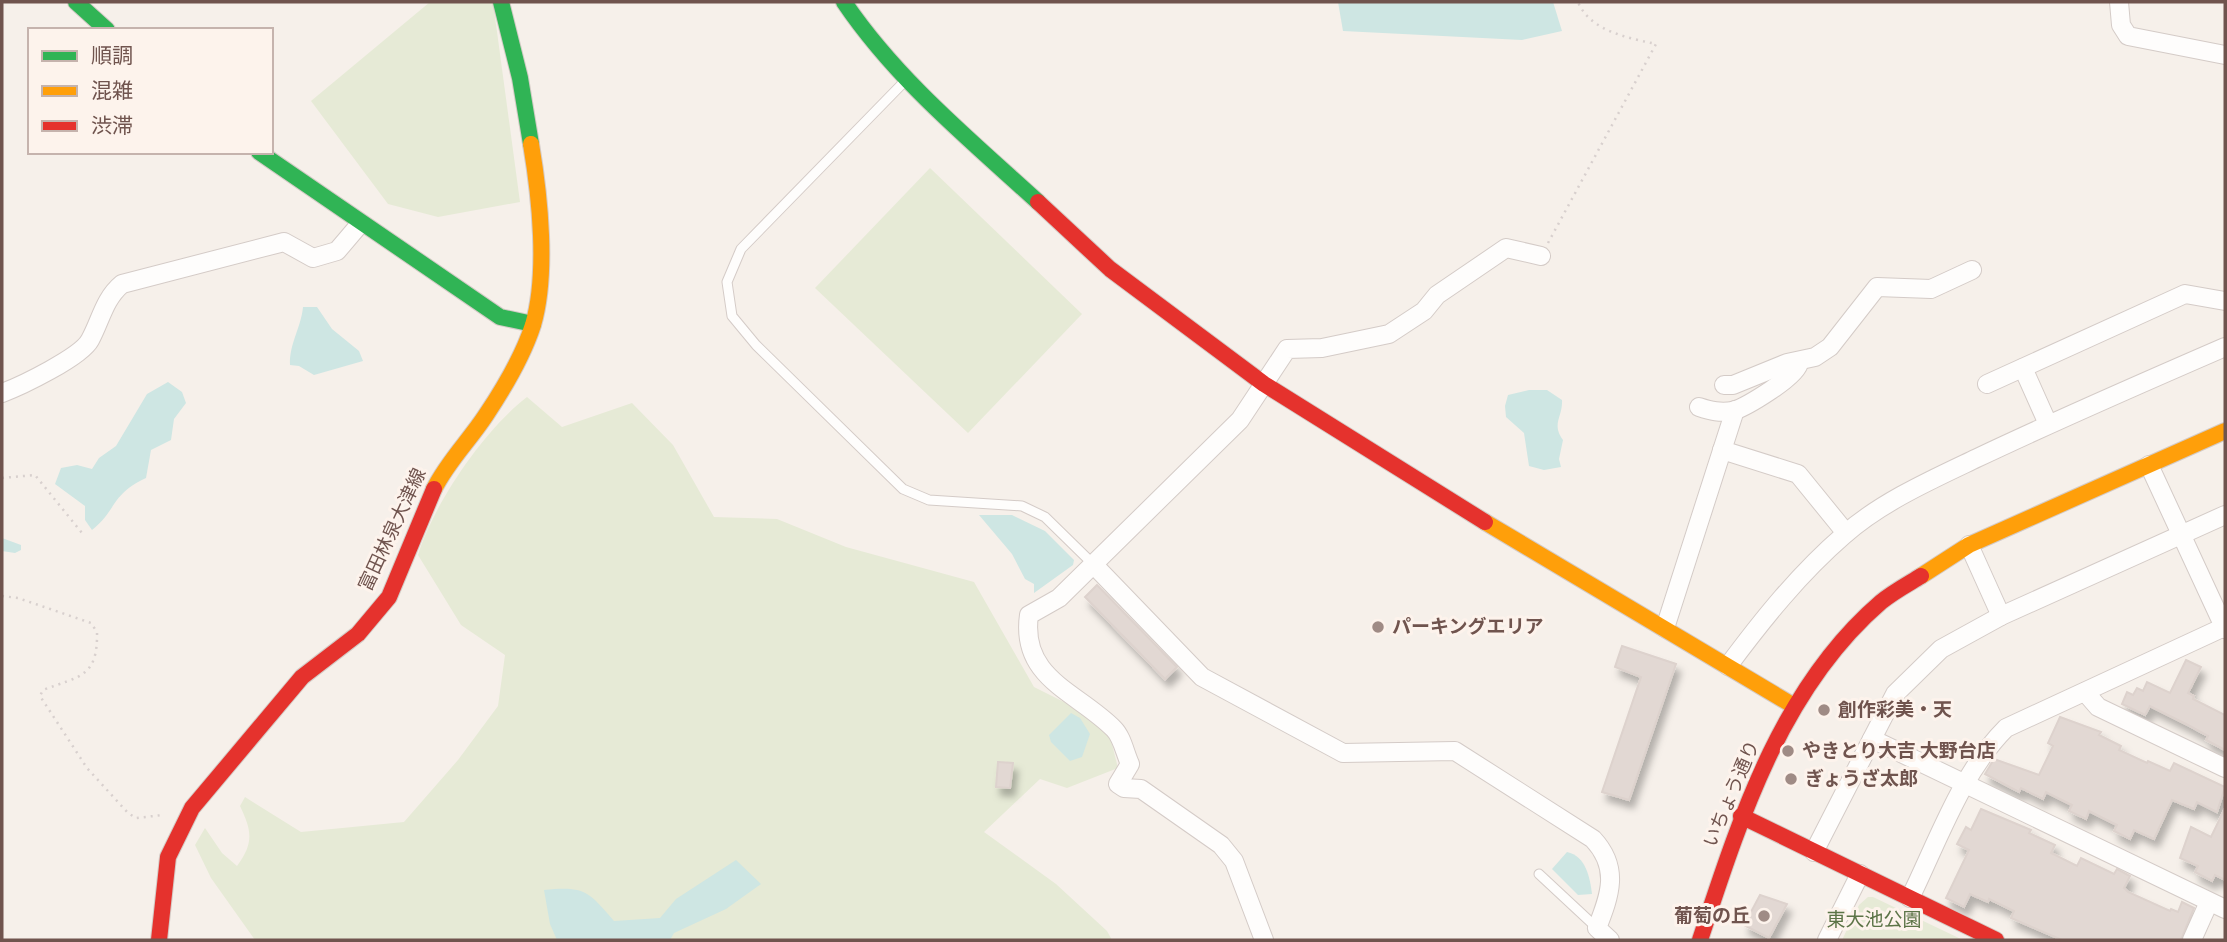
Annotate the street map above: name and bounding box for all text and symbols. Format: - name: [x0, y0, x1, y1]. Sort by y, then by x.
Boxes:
- legend: [28, 28, 273, 154]
- text: 順調: [91, 41, 133, 71]
- text: 混雑: [91, 76, 133, 106]
- text: 渋滞: [91, 111, 133, 141]
- street label: 富田林泉大津線: [353, 464, 433, 596]
- place label: パーキングエリア: [1392, 614, 1543, 641]
- marker: パーキングエリア: [1370, 619, 1386, 635]
- place label: 創作彩美・天: [1838, 697, 1952, 724]
- marker: 創作彩美・天: [1816, 702, 1832, 718]
- street label: いちょう通り: [1697, 736, 1767, 852]
- place label: やきとり大吉 大野台店: [1802, 738, 1996, 765]
- marker: やきとり大吉 大野台店: [1780, 743, 1796, 759]
- place label: ぎょうざ太郎: [1805, 766, 1918, 793]
- marker: ぎょうざ太郎: [1783, 771, 1799, 787]
- place label: 葡萄の丘: [1674, 903, 1750, 930]
- park label: 東大池公園: [1826, 907, 1922, 934]
- marker: 葡萄の丘: [1756, 908, 1772, 924]

